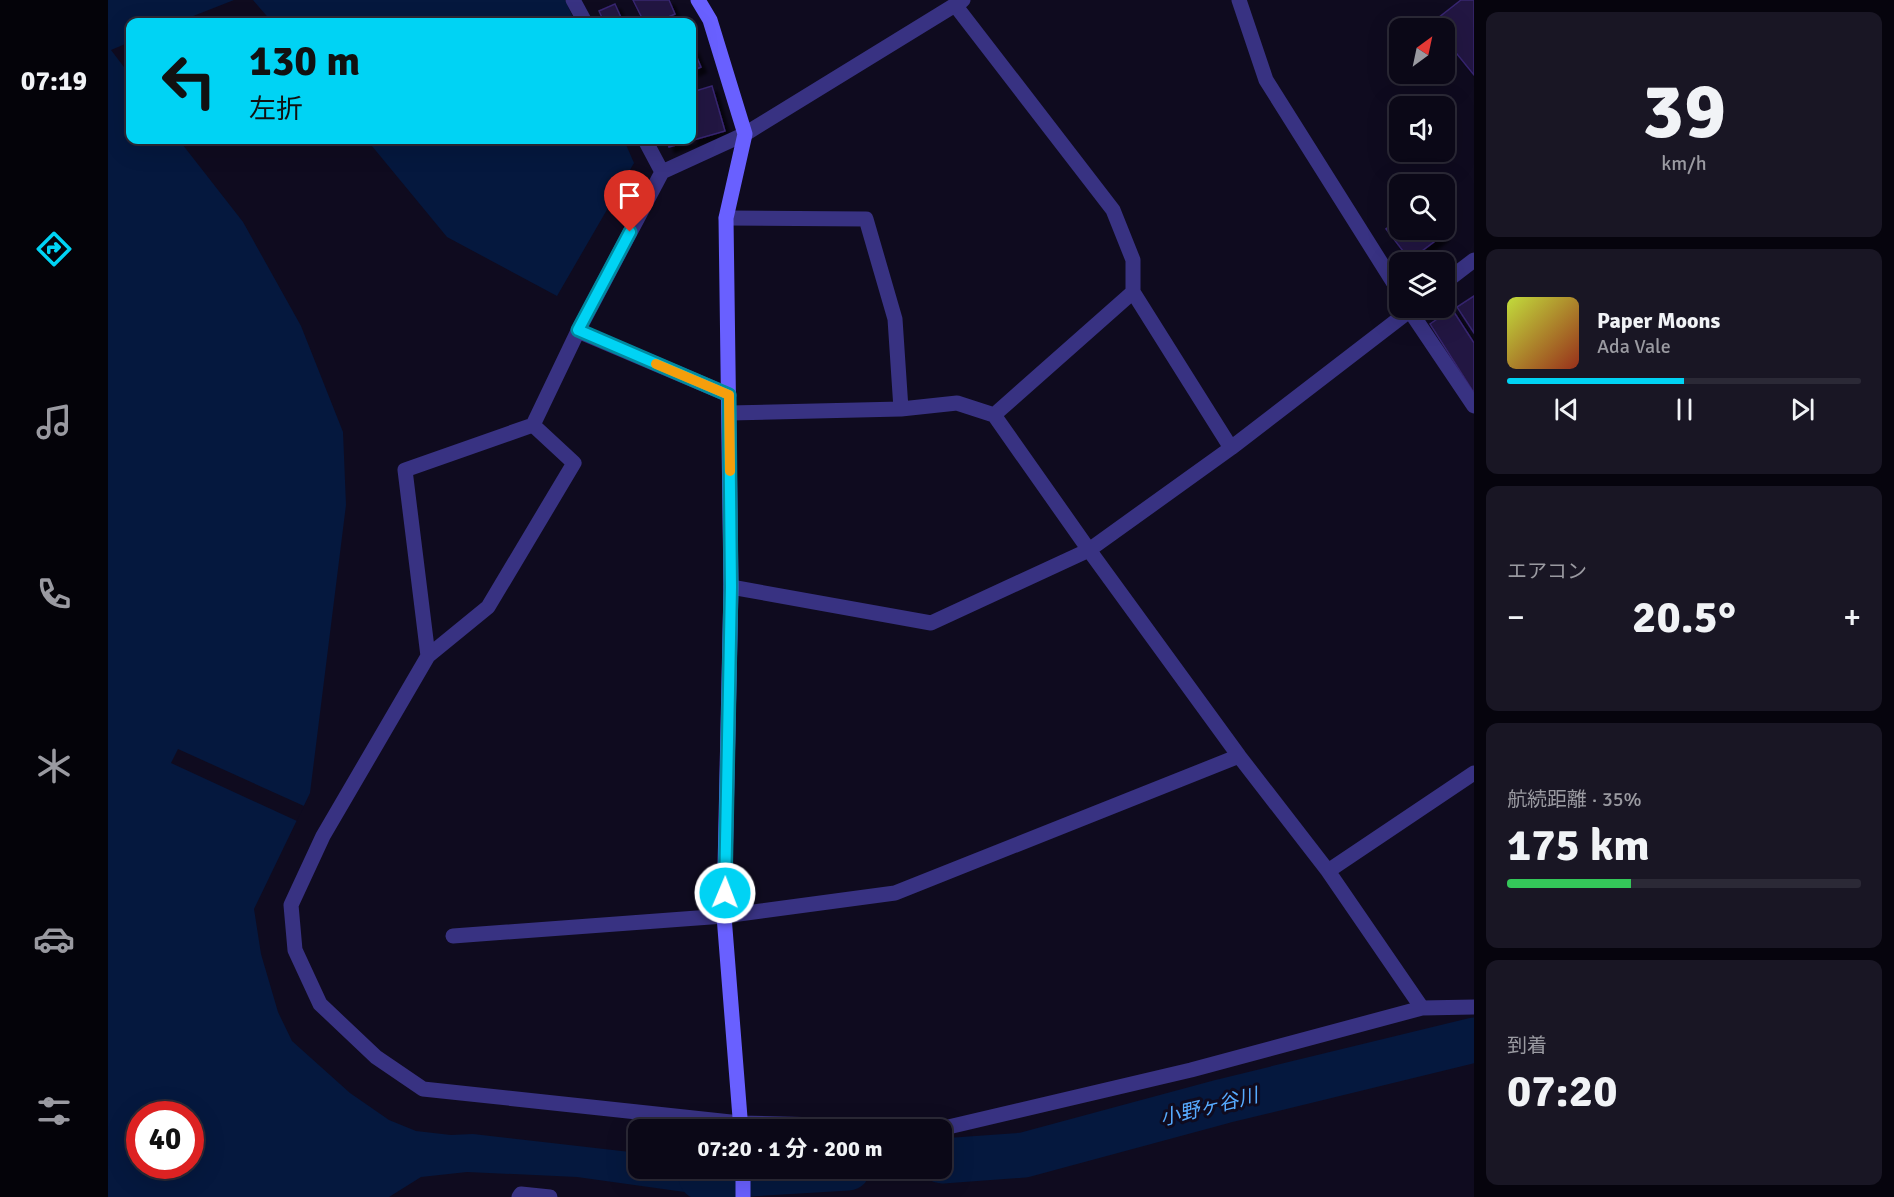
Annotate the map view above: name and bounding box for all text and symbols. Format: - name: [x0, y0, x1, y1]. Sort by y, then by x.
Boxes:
- north arrow: [1389, 18, 1455, 84]
- map controls: [1389, 18, 1455, 318]
- text: 130 m: [249, 36, 360, 87]
- icon: left: [150, 42, 228, 120]
- text: 39: [1642, 64, 1726, 160]
- text: 07:19: [21, 65, 87, 98]
- text: 左折: [249, 93, 303, 126]
- button: sound: [1389, 96, 1455, 162]
- text: km/h: [1661, 151, 1707, 176]
- pin: [604, 170, 655, 232]
- button: search: [1389, 174, 1455, 240]
- icon: arrive: [613, 179, 646, 212]
- icon: directions: [33, 228, 75, 270]
- button: layers: [1389, 252, 1455, 318]
- text: Paper Moons: [1597, 307, 1720, 334]
- text: Ada Vale: [1597, 334, 1671, 359]
- icon: previous: [1550, 393, 1583, 426]
- icon: pause: [1668, 393, 1701, 426]
- icon: next: [1786, 393, 1819, 426]
- icon: music: [33, 401, 75, 443]
- text: エアコン: [1507, 559, 1587, 584]
- icon: phone: [33, 573, 75, 615]
- text: 20.5°: [1632, 590, 1736, 645]
- text: −: [1507, 597, 1525, 638]
- text: +: [1843, 597, 1861, 638]
- icon: climate: [33, 745, 75, 787]
- text: 航続距離 · 35%: [1507, 787, 1642, 812]
- text: 175 km: [1507, 818, 1650, 873]
- position arrow: [693, 861, 757, 925]
- icon: car: [33, 918, 75, 960]
- text: 到着: [1507, 1033, 1547, 1058]
- text: 07:20: [1507, 1064, 1617, 1119]
- water label: 小野ヶ谷川: [1157, 1082, 1262, 1131]
- icon: filters: [33, 1090, 75, 1132]
- speed limit sign: 40: [126, 1101, 204, 1179]
- text: 07:20 · 1 分 · 200 m: [698, 1135, 882, 1162]

